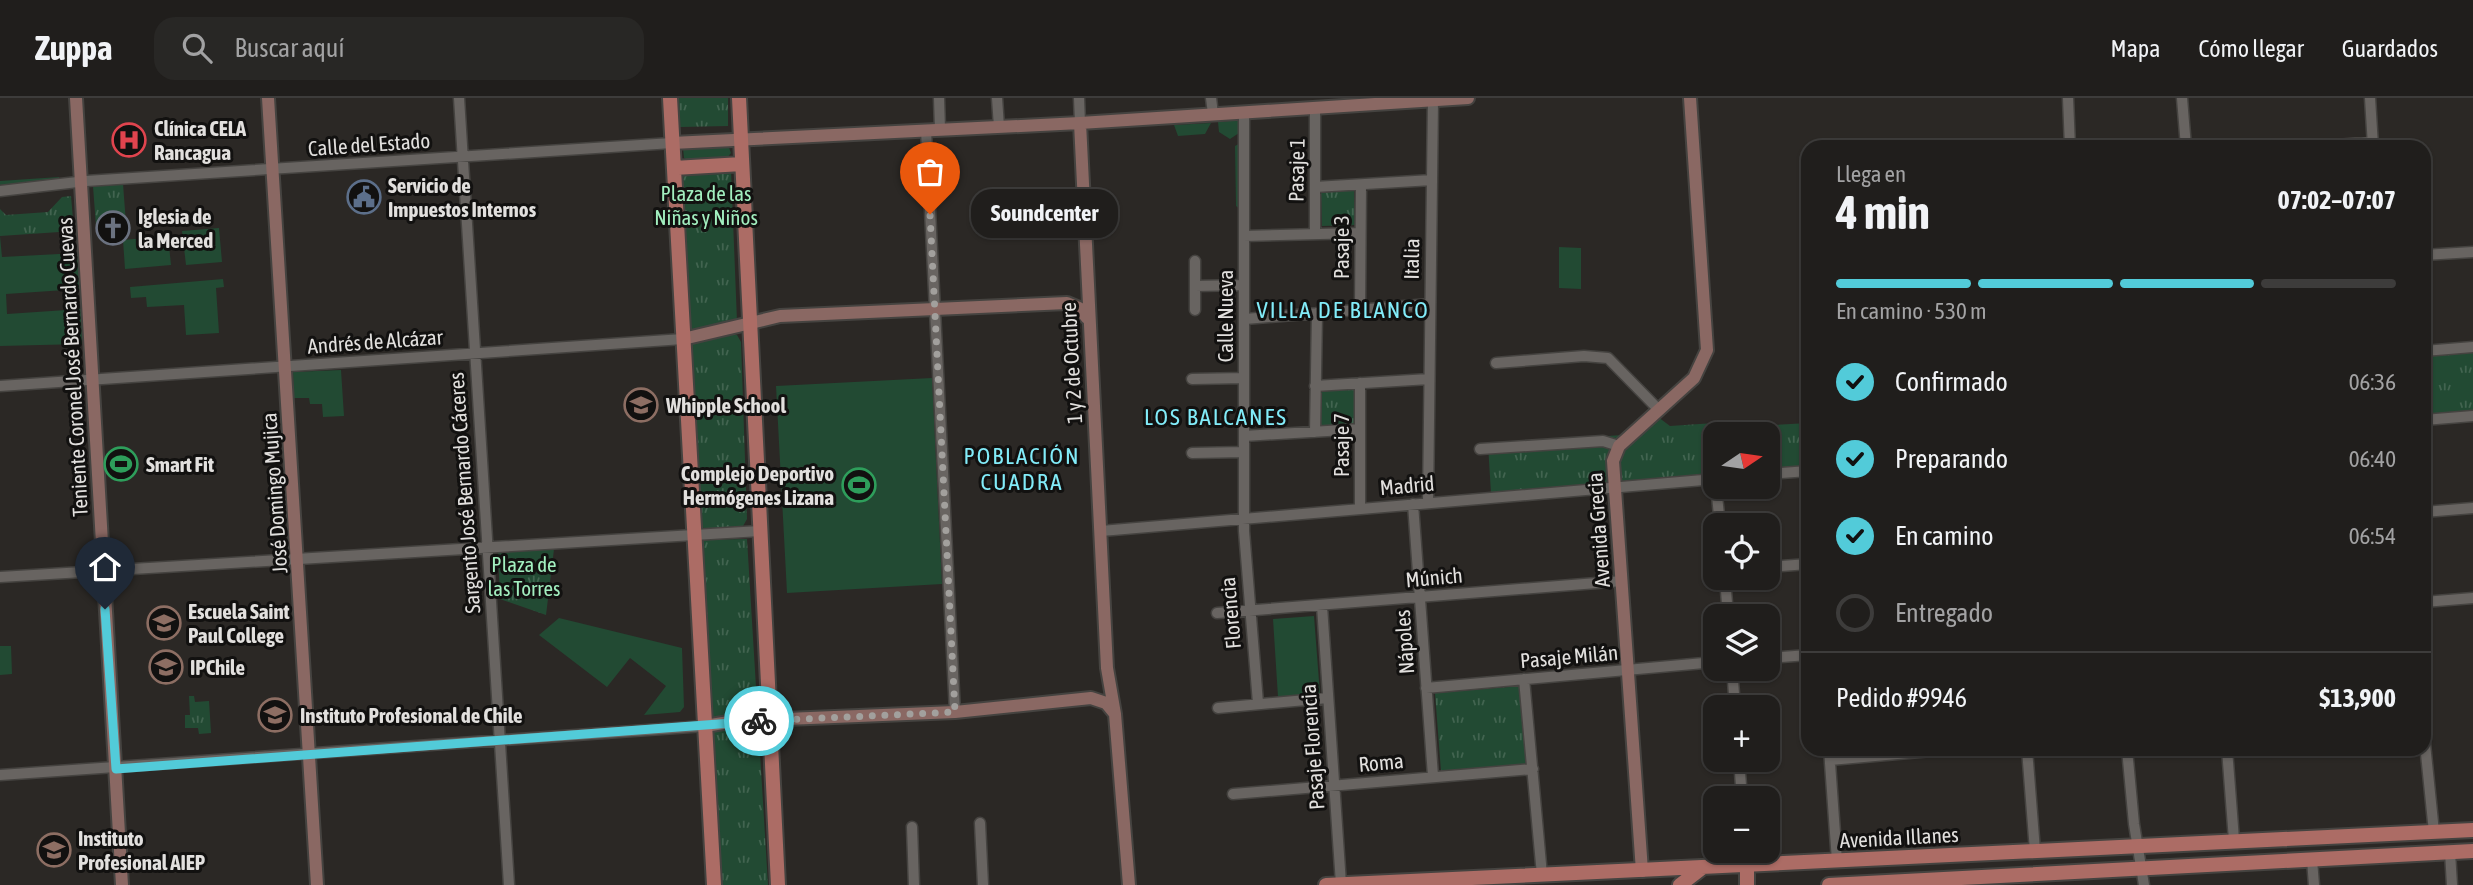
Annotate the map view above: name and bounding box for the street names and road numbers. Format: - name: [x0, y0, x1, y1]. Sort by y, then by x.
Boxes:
- street label: Calle del Estado: [307, 128, 431, 160]
- street label: Pasaje 1: [1283, 138, 1309, 202]
- street label: Pasaje 3: [1329, 215, 1353, 279]
- street label: Teniente Coronel José Bernardo Cuevas: [52, 217, 92, 517]
- street label: Italia: [1399, 238, 1423, 280]
- street label: Calle Nueva: [1213, 270, 1237, 362]
- street label: 1 y 2 de Octubre: [1056, 302, 1086, 424]
- street label: Andrés de Alcázar: [307, 324, 444, 358]
- street label: Sargento José Bernardo Cáceres: [444, 372, 484, 614]
- street label: José Domingo Mujica: [256, 412, 292, 574]
- street label: Pasaje 7: [1329, 413, 1353, 477]
- street label: Madrid: [1379, 471, 1435, 499]
- street label: Avenida Grecia: [1582, 472, 1614, 588]
- street label: Múnich: [1404, 563, 1464, 591]
- street label: Florencia: [1215, 576, 1245, 650]
- street label: Nápoles: [1390, 609, 1418, 675]
- street label: Pasaje Milán: [1519, 640, 1619, 672]
- street label: Pasaje Florencia: [1296, 683, 1328, 811]
- street label: Roma: [1357, 748, 1405, 776]
- street label: Avenida Illanes: [1839, 822, 1959, 852]

